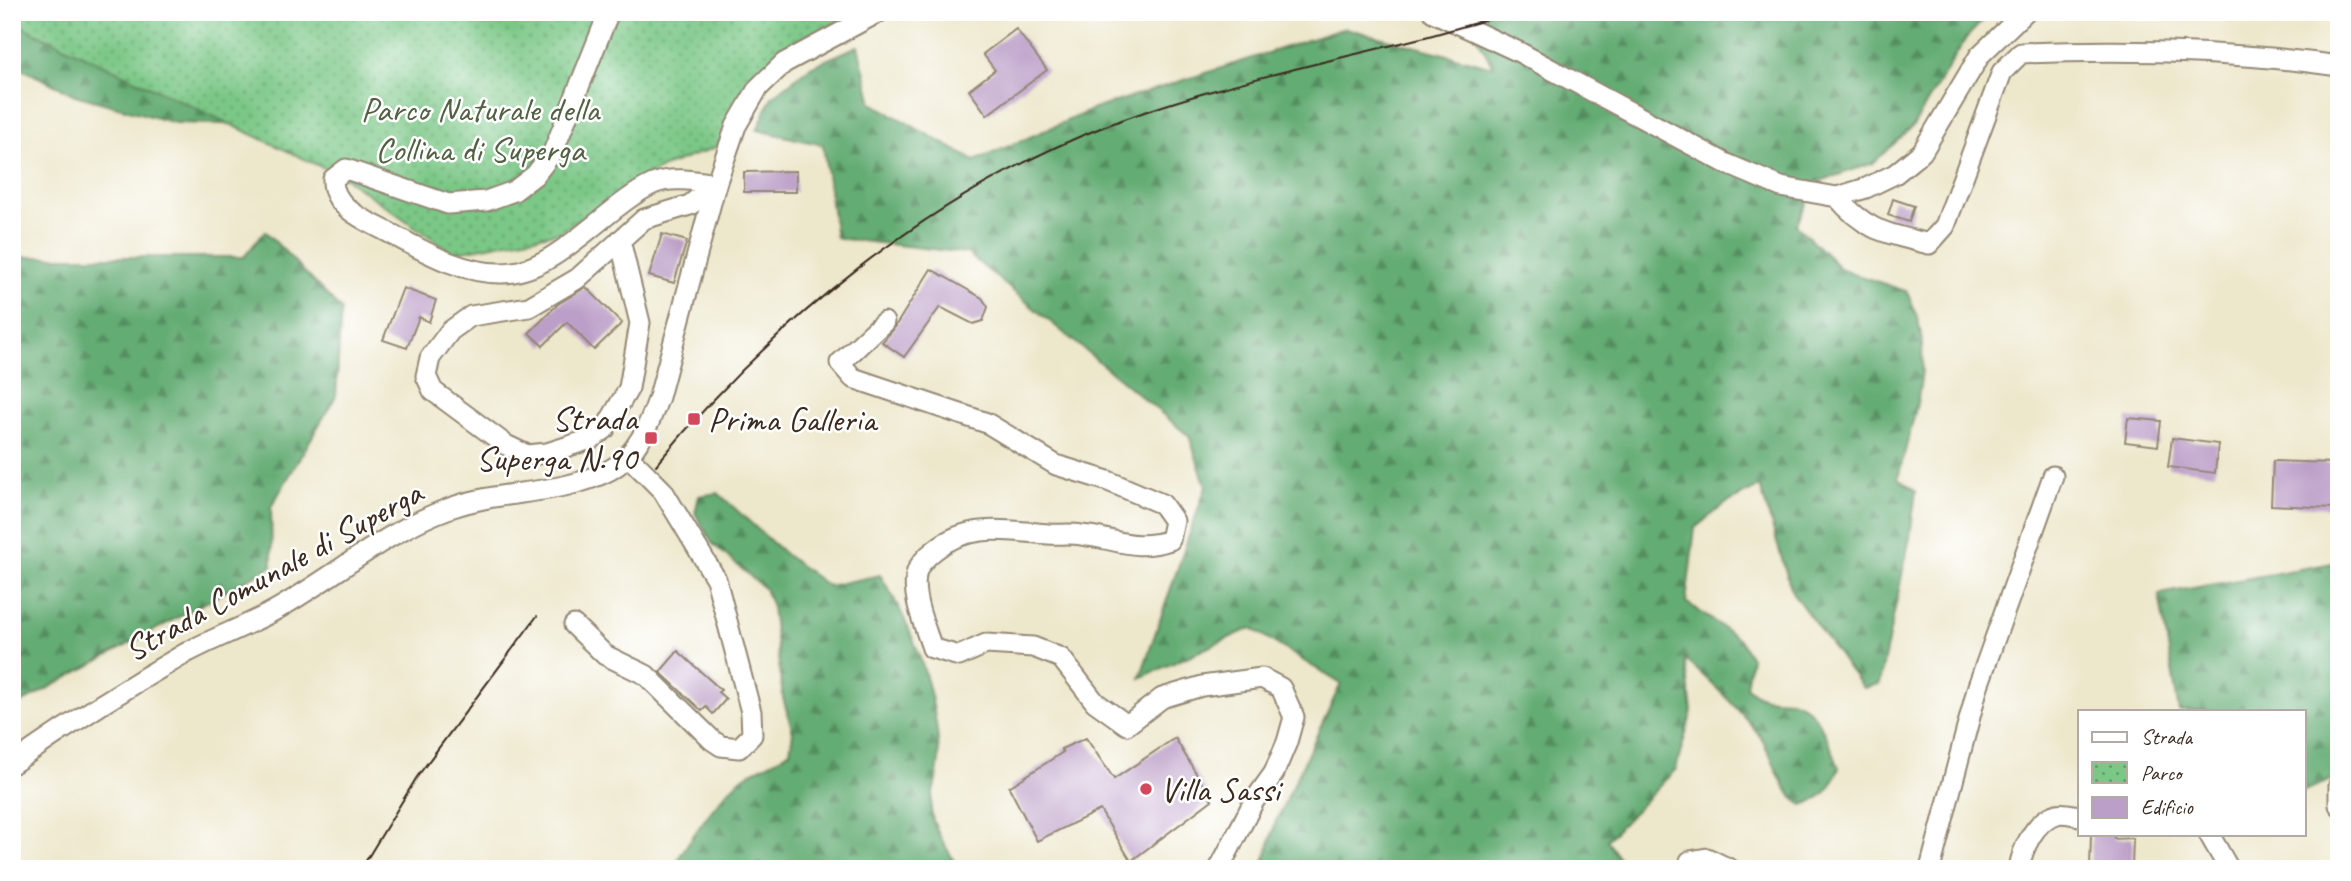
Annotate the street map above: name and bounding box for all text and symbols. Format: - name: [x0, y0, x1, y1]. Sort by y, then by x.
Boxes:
- park label: Parco Naturale della Collina di Superga: [361, 87, 601, 172]
- place label: Strada Superga N.90: [476, 396, 639, 481]
- place label: Prima Galleria: [708, 397, 879, 442]
- marker: Prima Galleria: [686, 411, 702, 427]
- marker: Strada Superga N.90: [643, 430, 659, 446]
- street label: Strada Comunale di Superga: [116, 469, 432, 672]
- legend: [2078, 710, 2306, 836]
- text: Strada: [2141, 724, 2194, 750]
- text: Parco: [2141, 760, 2184, 786]
- place label: Villa Sassi: [1160, 767, 1284, 812]
- marker: Villa Sassi: [1138, 781, 1154, 797]
- text: Edificio: [2141, 794, 2194, 820]

